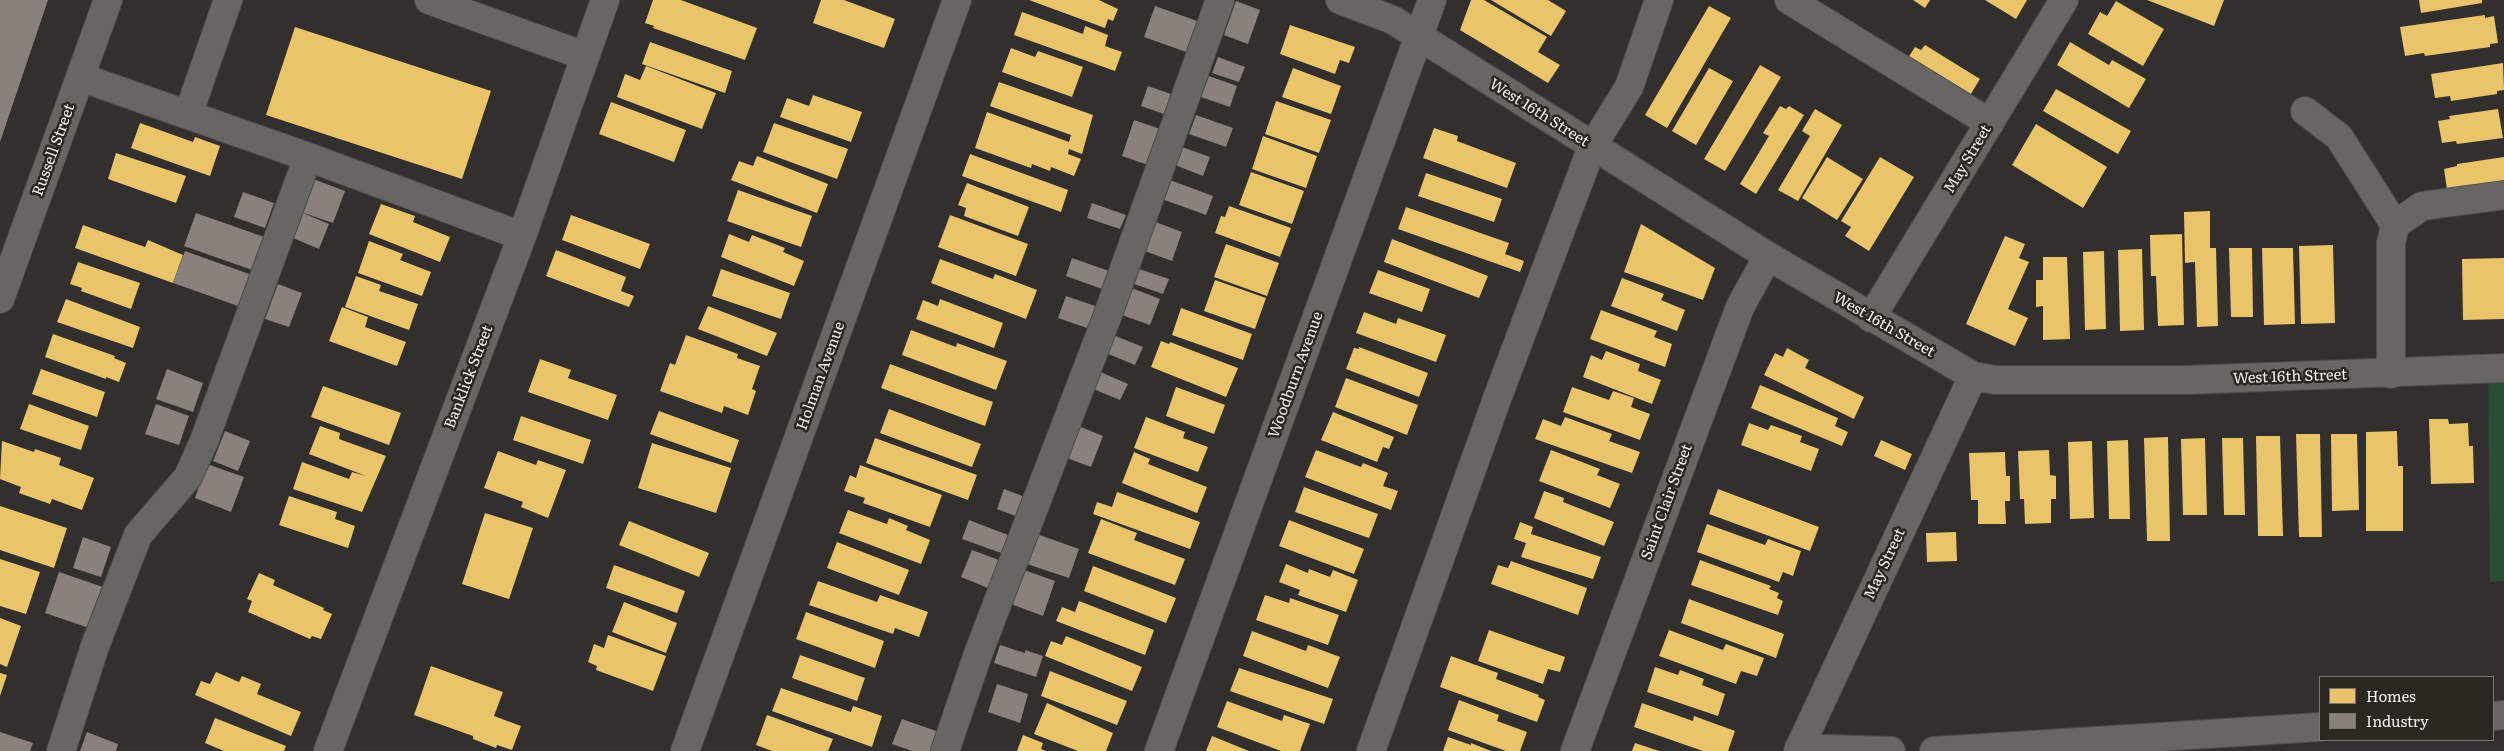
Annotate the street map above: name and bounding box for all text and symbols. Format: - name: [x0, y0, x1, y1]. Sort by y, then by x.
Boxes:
- street label: West 16th Street: [1486, 75, 1592, 151]
- street label: Russell Street: [29, 101, 79, 199]
- street label: May Street: [1941, 122, 1995, 196]
- street label: West 16th Street: [1830, 289, 1938, 361]
- street label: Woodburn Avenue: [1265, 309, 1327, 441]
- street label: Holman Avenue: [793, 319, 849, 433]
- street label: Banklick Street: [441, 323, 497, 431]
- street label: West 16th Street: [2233, 366, 2347, 388]
- street label: Saint Clair Street: [1638, 442, 1696, 562]
- street label: May Street: [1861, 526, 1909, 602]
- legend: [2319, 676, 2494, 741]
- text: Homes: [2366, 684, 2416, 707]
- text: Industry: [2366, 709, 2429, 732]

